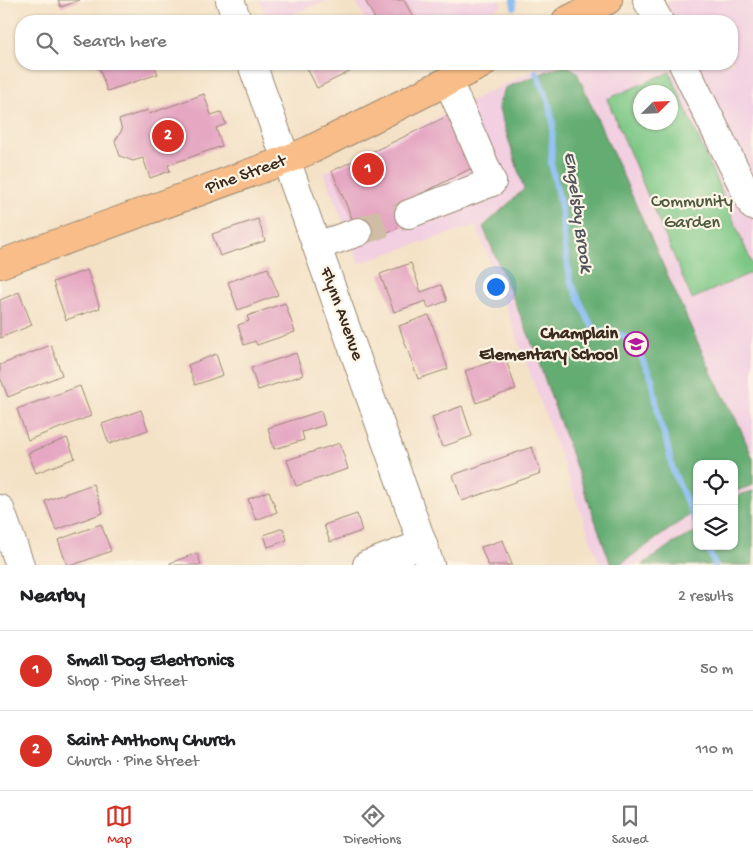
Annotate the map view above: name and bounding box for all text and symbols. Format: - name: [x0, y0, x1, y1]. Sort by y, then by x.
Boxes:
- search box: [15, 15, 738, 70]
- icon: search: [33, 29, 61, 57]
- text: Search here: [73, 31, 167, 54]
- north arrow: [633, 85, 678, 130]
- pin: 2: [152, 117, 184, 155]
- street label: Pine Street: [202, 150, 291, 200]
- pin: 1: [352, 150, 384, 188]
- water label: Engelsby Brook: [557, 150, 597, 275]
- park label: Community Garden: [651, 192, 733, 234]
- street label: Flynn Avenue: [314, 264, 368, 364]
- your location: [483, 274, 509, 300]
- place label: Champlain Elementary School: [479, 324, 618, 366]
- school or university icon: Champlain Elementary School: [623, 331, 649, 357]
- map controls: [693, 460, 738, 550]
- button: locate: [693, 460, 738, 505]
- button: layers: [693, 505, 738, 550]
- text: Nearby: [20, 585, 85, 610]
- text: 2 results: [678, 588, 733, 607]
- text: Small Dog Electronics: [67, 650, 234, 673]
- text: 1: [33, 661, 39, 680]
- text: 50 m: [700, 661, 733, 680]
- text: Shop · Pine Street: [67, 673, 186, 692]
- text: Saint Anthony Church: [67, 730, 236, 753]
- text: 2: [32, 741, 40, 760]
- text: 110 m: [696, 741, 733, 760]
- text: Church · Pine Street: [67, 753, 199, 772]
- tab: Map: [105, 802, 133, 849]
- tab: Directions: [344, 802, 401, 849]
- tab: Saved: [612, 802, 648, 849]

